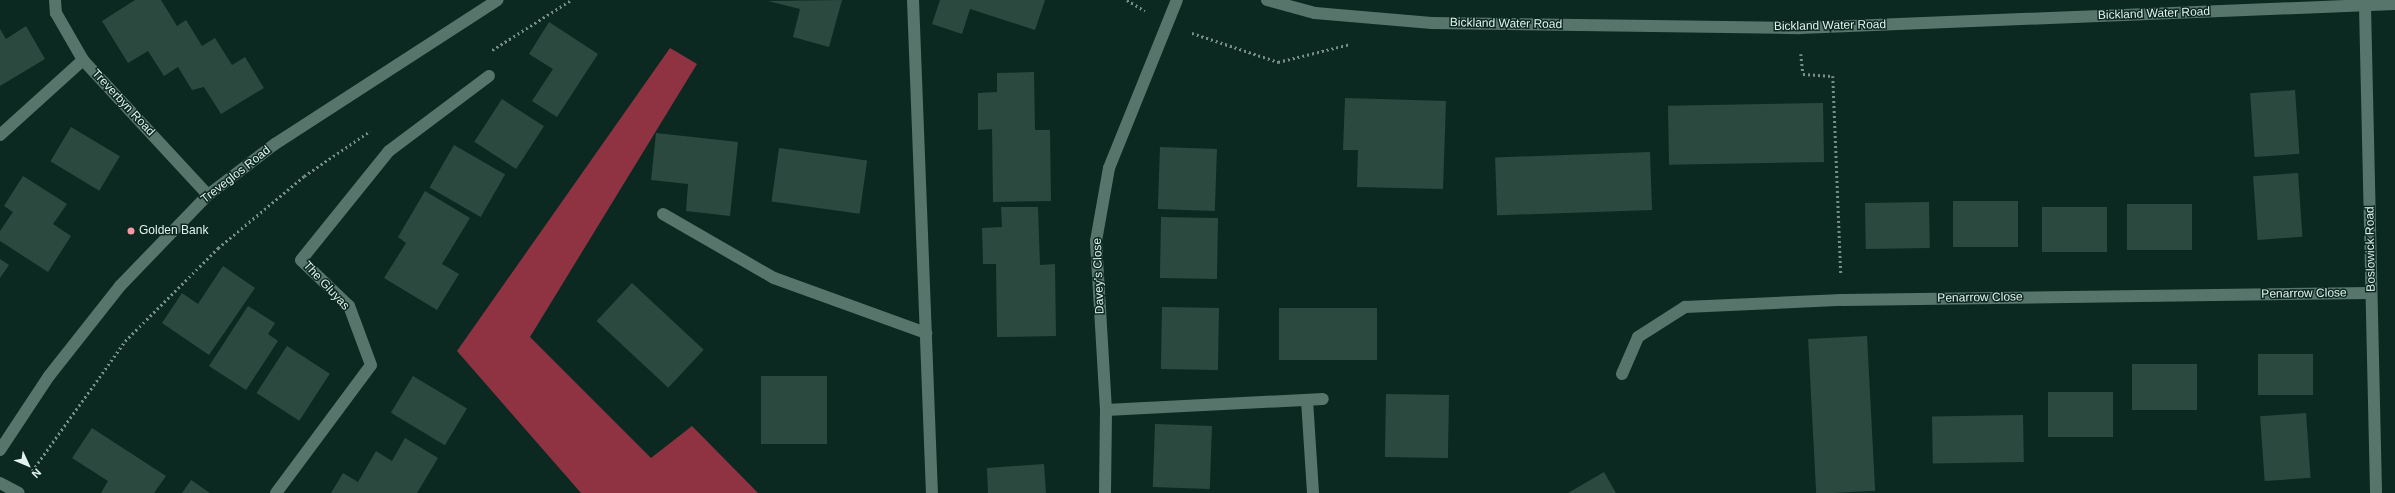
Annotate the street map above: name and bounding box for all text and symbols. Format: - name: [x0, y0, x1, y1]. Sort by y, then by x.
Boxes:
- street label: Bickland Water Road: [2098, 5, 2210, 23]
- street label: Bickland Water Road: [1450, 16, 1562, 32]
- street label: Bickland Water Road: [1774, 18, 1886, 34]
- street label: Treverbyn Road: [89, 67, 157, 139]
- street label: Treveglos Road: [198, 143, 274, 207]
- street label: Boslowick Road: [2363, 206, 2379, 292]
- place label: Golden Bank: [139, 224, 208, 238]
- marker: Golden Bank: [126, 226, 136, 236]
- street label: Davey's Close: [1090, 238, 1108, 314]
- street label: The Gluyas: [300, 259, 352, 313]
- street label: Penarrow Close: [2261, 286, 2347, 302]
- street label: Penarrow Close: [1937, 290, 2023, 306]
- north arrow: [8, 445, 48, 485]
- text: N: [30, 466, 44, 480]

